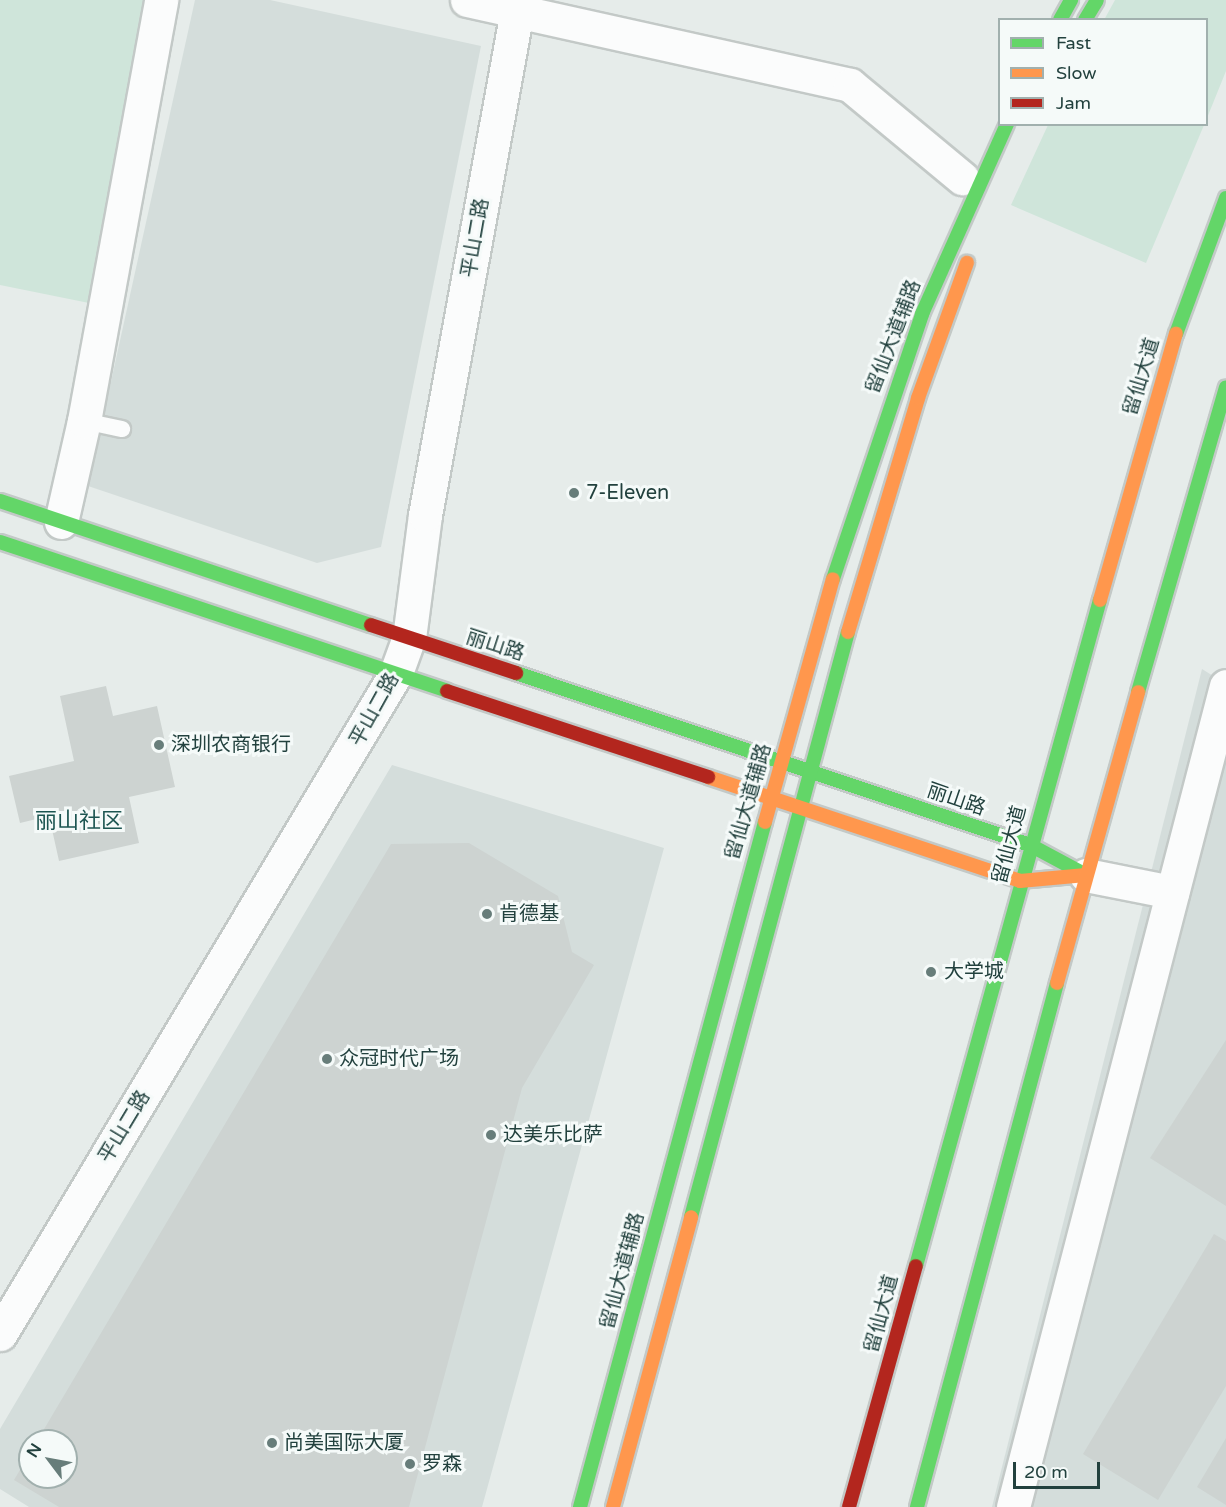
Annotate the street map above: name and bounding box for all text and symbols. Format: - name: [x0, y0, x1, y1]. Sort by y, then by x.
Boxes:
- legend: [998, 18, 1208, 126]
- text: Fast: [1056, 32, 1091, 54]
- text: Slow: [1056, 62, 1097, 84]
- text: Jam: [1056, 92, 1091, 114]
- street label: 平山二路: [457, 197, 495, 279]
- street label: 留仙大道辅路: [861, 277, 927, 397]
- street label: 留仙大道: [1119, 335, 1165, 419]
- place label: 7-Eleven: [586, 481, 669, 505]
- marker: 7-Eleven: [567, 486, 581, 500]
- street label: 丽山路: [463, 625, 527, 667]
- street label: 平山二路: [345, 669, 405, 751]
- place label: 深圳农商银行: [171, 733, 291, 757]
- marker: 深圳农商银行: [152, 738, 166, 752]
- street label: 留仙大道辅路: [721, 741, 777, 863]
- street label: 丽山路: [924, 779, 988, 821]
- street label: 留仙大道: [988, 803, 1032, 887]
- district label: 丽山社区: [35, 809, 123, 835]
- place label: 肯德基: [499, 902, 559, 926]
- marker: 肯德基: [480, 907, 494, 921]
- place label: 大学城: [944, 960, 1004, 984]
- marker: 大学城: [922, 963, 940, 981]
- place label: 众冠时代广场: [339, 1047, 459, 1071]
- marker: 众冠时代广场: [320, 1052, 334, 1066]
- street label: 平山二路: [94, 1087, 156, 1167]
- place label: 达美乐比萨: [503, 1123, 603, 1147]
- marker: 达美乐比萨: [484, 1128, 498, 1142]
- street label: 留仙大道辅路: [596, 1210, 650, 1332]
- street label: 留仙大道: [860, 1272, 904, 1356]
- north arrow: [18, 1429, 78, 1489]
- place label: 尚美国际大厦: [284, 1431, 404, 1455]
- marker: 尚美国际大厦: [265, 1436, 279, 1450]
- text: N: [23, 1440, 46, 1461]
- scale bar: [1016, 1450, 1103, 1488]
- place label: 罗森: [422, 1452, 462, 1476]
- marker: 罗森: [403, 1457, 417, 1471]
- text: 20 m: [1024, 1461, 1068, 1483]

